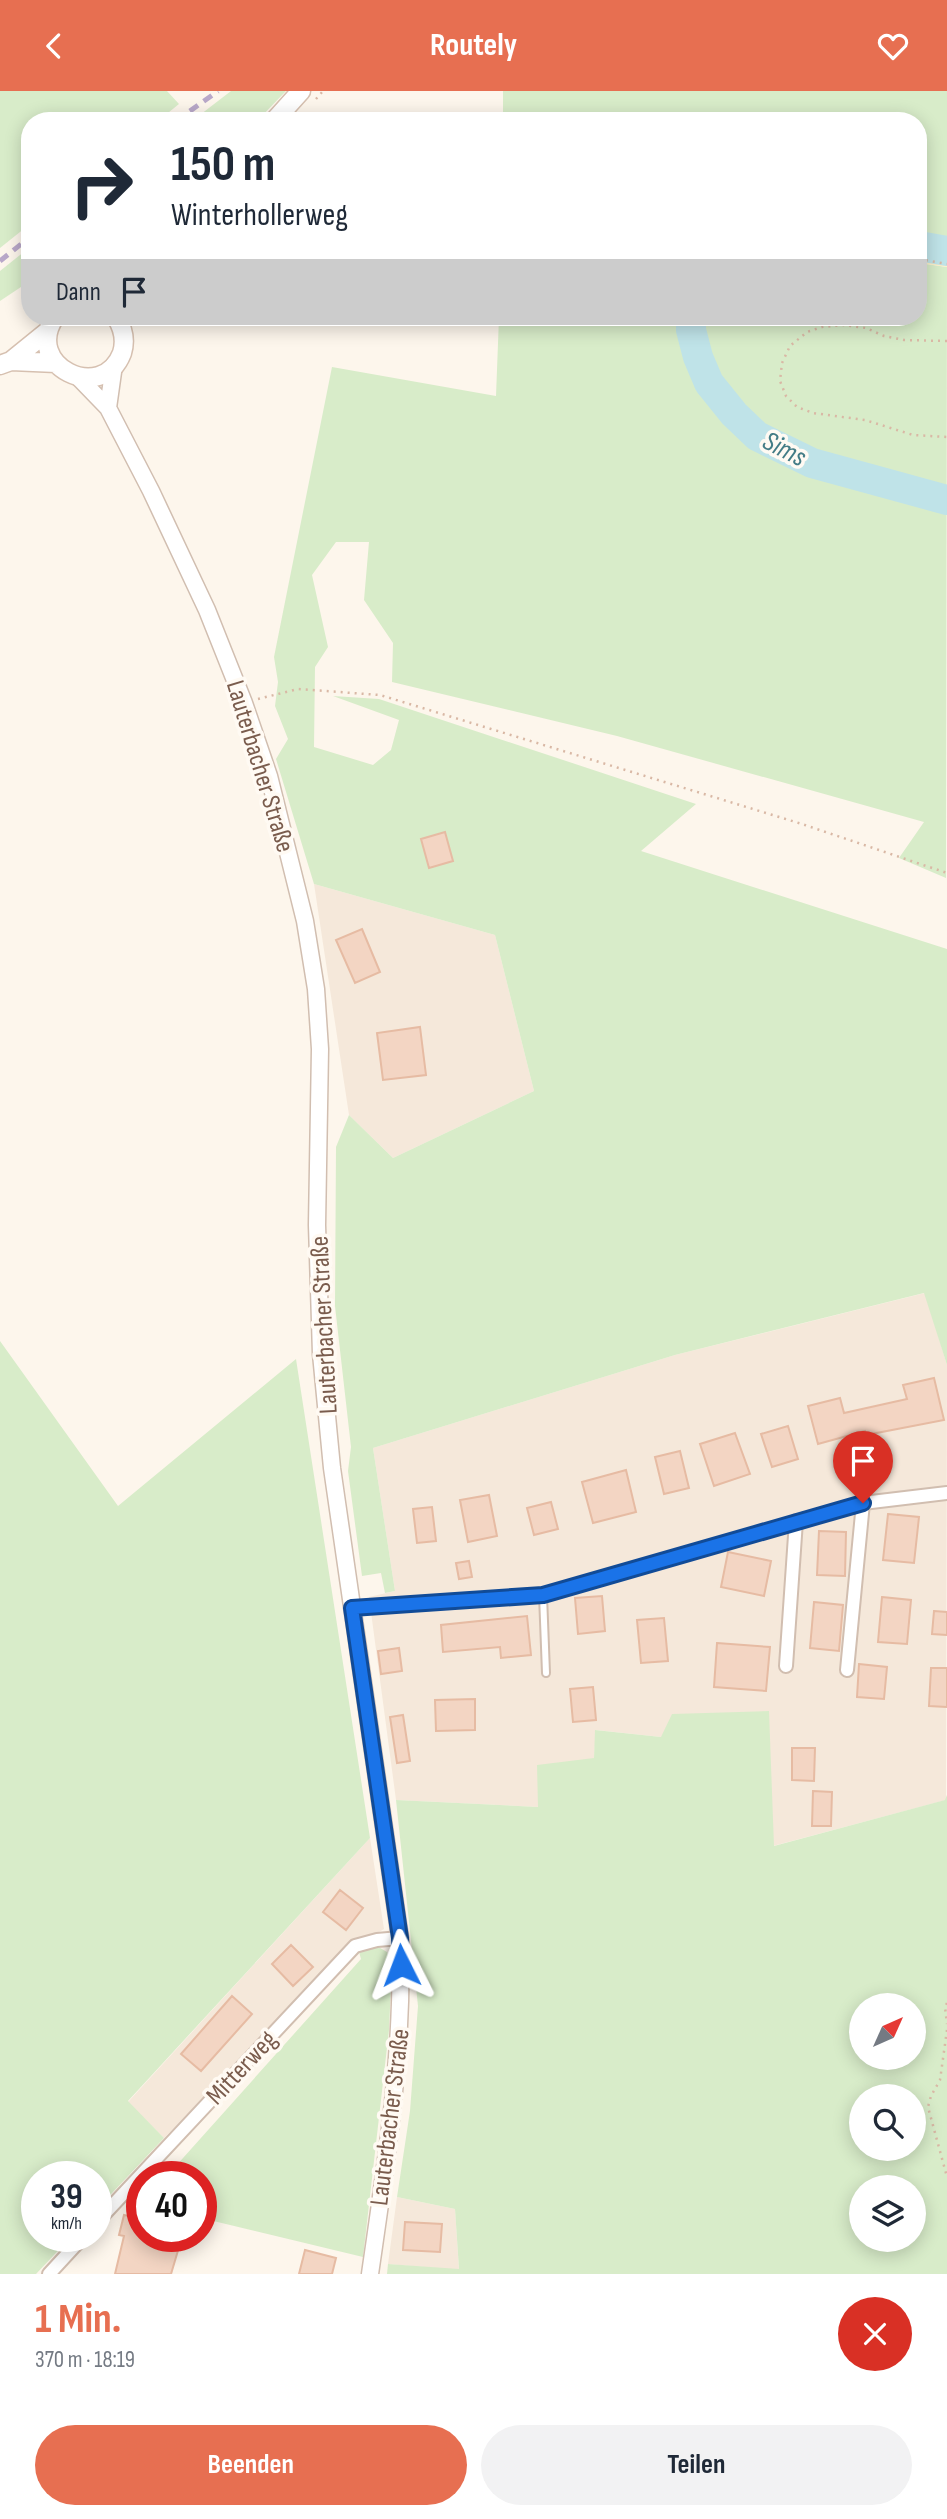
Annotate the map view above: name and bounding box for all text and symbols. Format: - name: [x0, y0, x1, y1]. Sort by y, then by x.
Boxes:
- text: Routely: [430, 26, 517, 65]
- icon: back: [35, 27, 73, 65]
- icon: heart: [874, 27, 912, 65]
- text: 150 m: [171, 136, 275, 195]
- icon: right: [56, 140, 147, 231]
- text: Winterhollerweg: [171, 196, 348, 235]
- icon: arrive: [115, 273, 153, 311]
- text: Dann: [56, 277, 101, 308]
- water label: Sims: [757, 425, 812, 474]
- street label: Lauterbacher Straße: [219, 677, 300, 856]
- street label: Lauterbacher Straße: [304, 1235, 345, 1415]
- pin: [833, 1431, 893, 1503]
- icon: arrive: [844, 1442, 882, 1480]
- position arrow: [364, 1928, 438, 2002]
- north arrow: [849, 1993, 926, 2070]
- map controls: [849, 1993, 926, 2252]
- street label: Mitterweg: [200, 2025, 284, 2111]
- street label: Lauterbacher Straße: [364, 2027, 417, 2207]
- button: search: [849, 2084, 926, 2161]
- speed limit sign: 40: [126, 2161, 217, 2252]
- button: layers: [849, 2175, 926, 2252]
- text: 39: [50, 2176, 83, 2219]
- text: km/h: [51, 2213, 82, 2234]
- text: 1 Min.: [35, 2294, 121, 2345]
- button: close: [838, 2297, 912, 2371]
- text: 370 m · 18:19: [35, 2346, 135, 2374]
- button: Beenden: [35, 2425, 467, 2505]
- button: Teilen: [481, 2425, 912, 2505]

